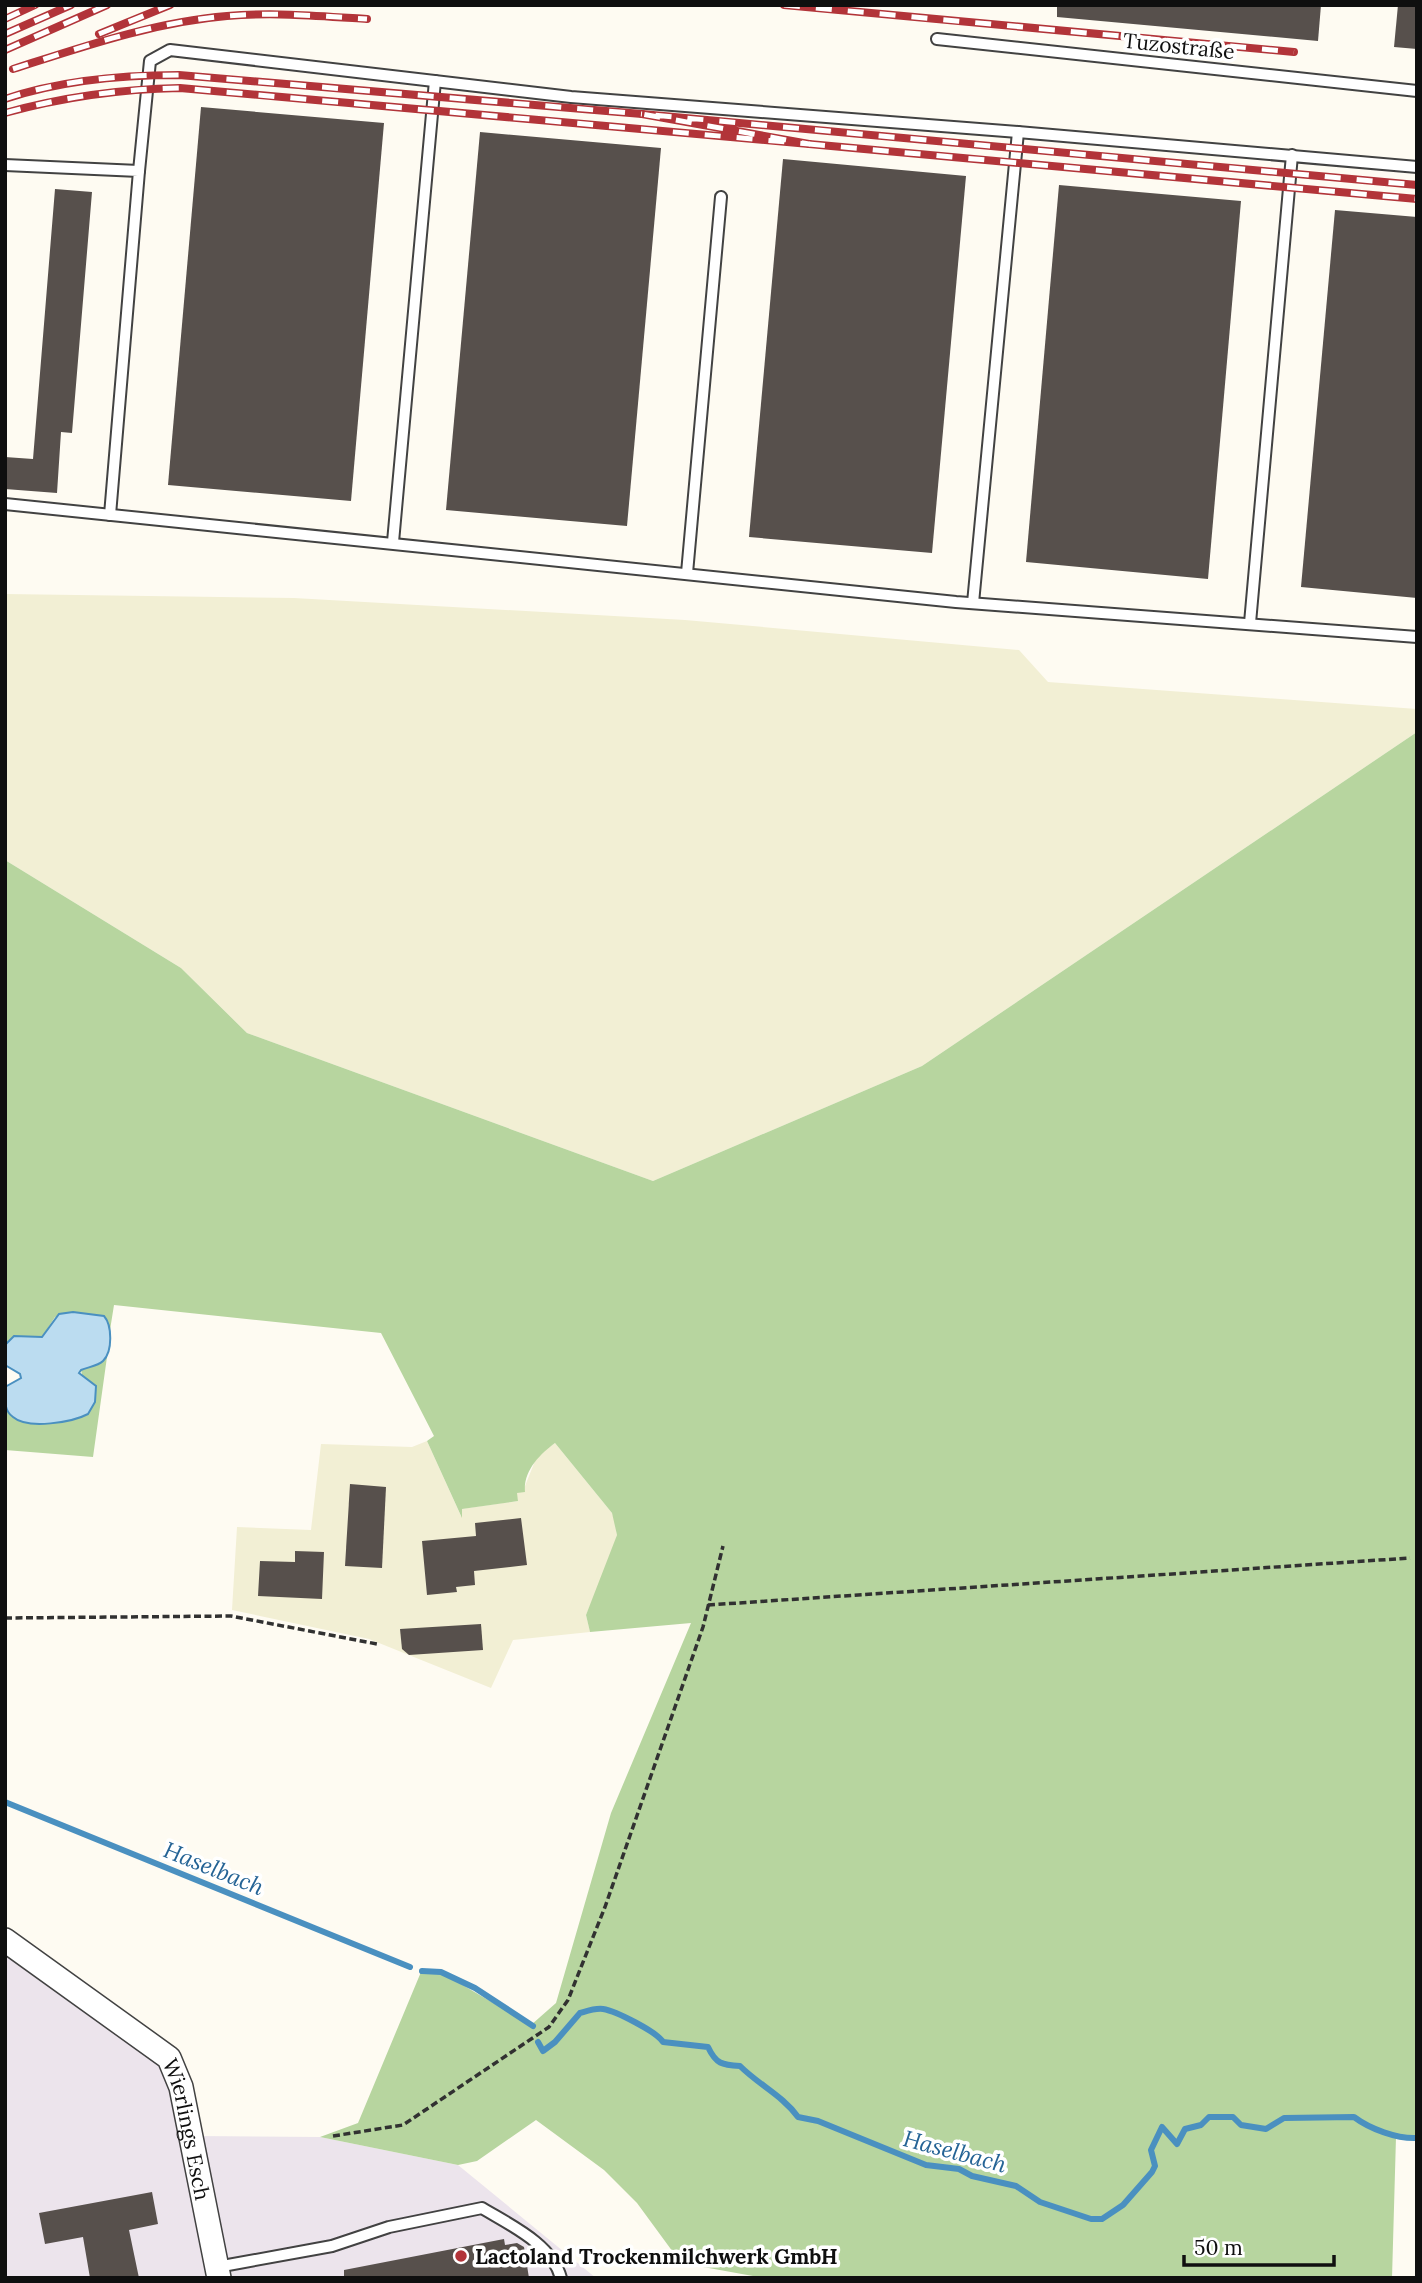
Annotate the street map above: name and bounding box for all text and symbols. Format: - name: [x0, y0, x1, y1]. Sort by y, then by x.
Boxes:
- street label: Tuzostraße: [1122, 27, 1236, 65]
- water label: Haselbach: [160, 1835, 268, 1901]
- street label: Wierlings Esch: [157, 2054, 217, 2202]
- water label: Haselbach: [900, 2123, 1010, 2179]
- scale bar: [1184, 2224, 1334, 2268]
- text: 50 m: [1194, 2234, 1243, 2261]
- place label: Lactoland Trockenmilchwerk GmbH: [475, 2243, 838, 2270]
- marker: Lactoland Trockenmilchwerk GmbH: [453, 2248, 469, 2264]

